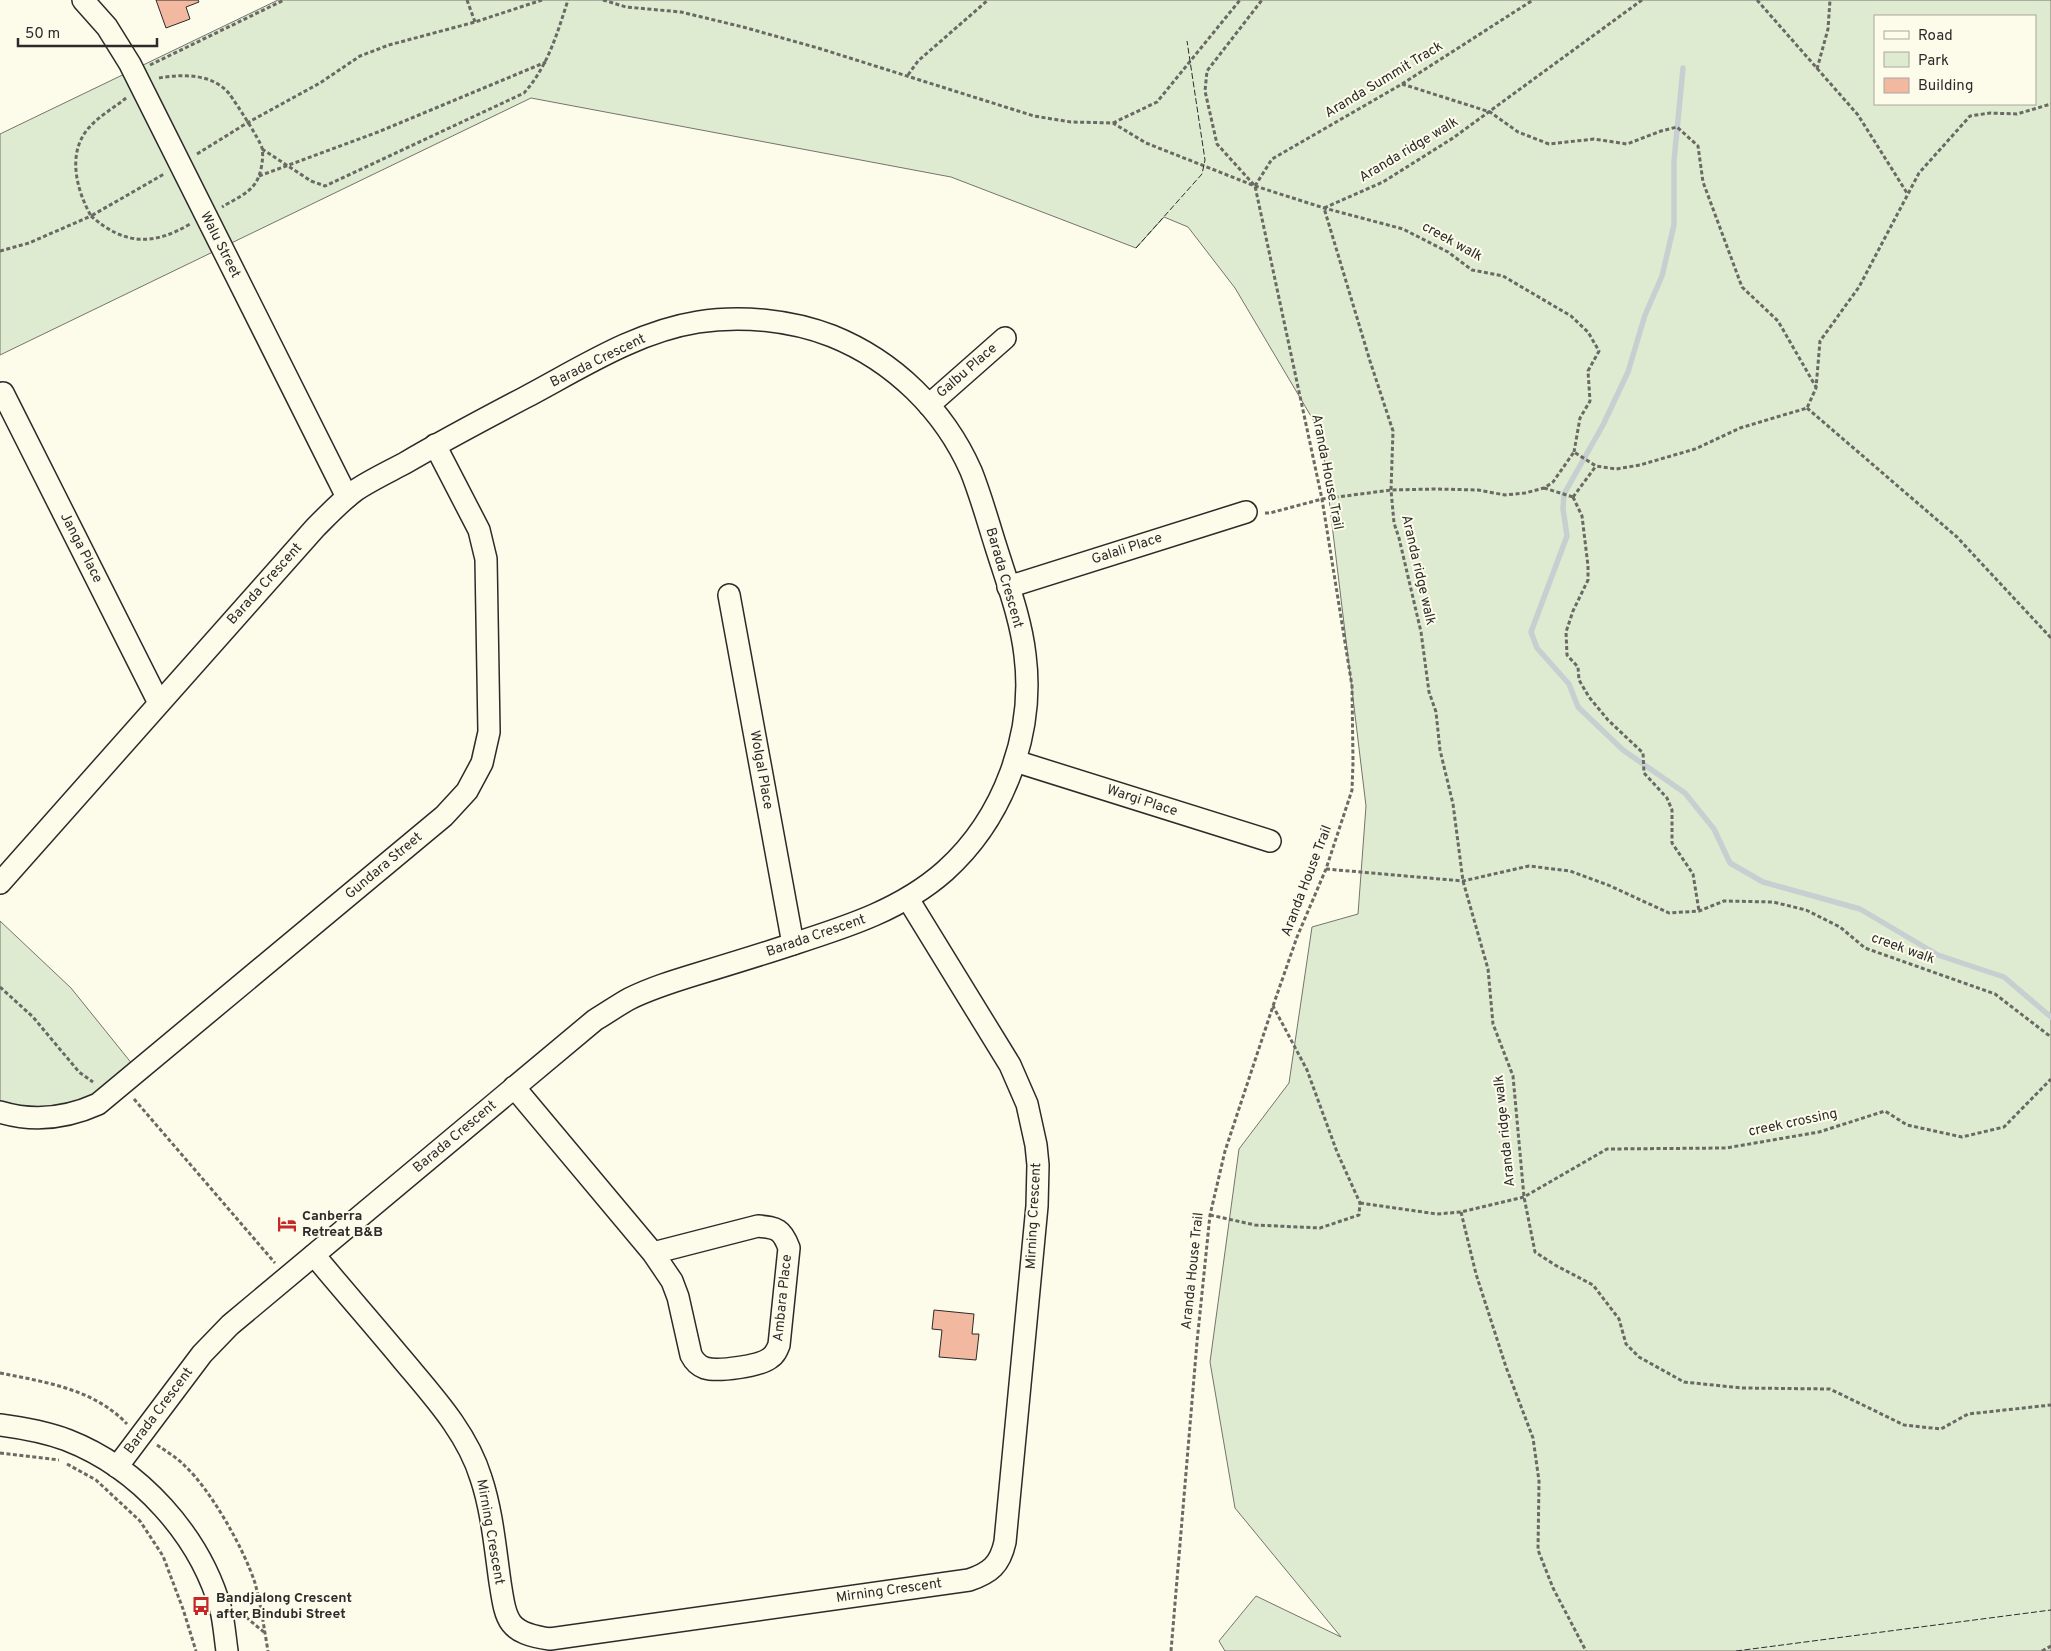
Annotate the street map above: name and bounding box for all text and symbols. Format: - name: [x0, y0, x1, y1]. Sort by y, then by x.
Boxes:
- scale bar: [18, 15, 156, 47]
- legend: [1874, 15, 2036, 105]
- text: 50 m: [25, 25, 60, 44]
- text: Road: [1918, 27, 1953, 46]
- street label: Aranda Summit Track: [1322, 38, 1446, 122]
- text: Park: [1918, 52, 1949, 71]
- text: Building: [1918, 77, 1973, 96]
- street label: Aranda ridge walk: [1356, 114, 1462, 186]
- street label: Walu Street: [196, 209, 244, 281]
- street label: creek walk: [1419, 218, 1485, 266]
- street label: Barada Crescent: [548, 331, 648, 391]
- street label: Galbu Place: [933, 340, 1001, 402]
- street label: Aranda House Trail: [1307, 413, 1347, 531]
- street label: Janga Place: [56, 510, 106, 586]
- street label: Aranda ridge walk: [1397, 513, 1439, 627]
- street label: Barada Crescent: [982, 526, 1026, 630]
- street label: Galali Place: [1090, 530, 1164, 568]
- street label: Barada Crescent: [224, 540, 306, 628]
- street label: Wolgal Place: [746, 729, 776, 811]
- street label: Wargi Place: [1104, 782, 1180, 820]
- street label: Aranda House Trail: [1278, 823, 1336, 939]
- street label: Gundara Street: [342, 829, 426, 903]
- street label: Barada Crescent: [764, 911, 868, 961]
- street label: creek walk: [1869, 930, 1937, 968]
- street label: Aranda ridge walk: [1491, 1074, 1519, 1188]
- street label: Barada Crescent: [410, 1097, 500, 1177]
- street label: creek crossing: [1747, 1105, 1839, 1141]
- street label: Mirning Crescent: [1023, 1162, 1045, 1270]
- place label: Canberra Retreat B&B: [302, 1208, 383, 1241]
- street label: Aranda House Trail: [1178, 1212, 1208, 1330]
- hotel icon: Canberra Retreat B&B: [276, 1213, 298, 1235]
- street label: Ambara Place: [770, 1254, 796, 1342]
- street label: Barada Crescent: [121, 1364, 197, 1458]
- street label: Mirning Crescent: [472, 1478, 508, 1586]
- street label: Mirning Crescent: [835, 1575, 943, 1607]
- place label: Bandjalong Crescent after Bindubi Street: [216, 1590, 352, 1623]
- bus stop icon: Bandjalong Crescent after Bindubi Street: [190, 1595, 212, 1617]

